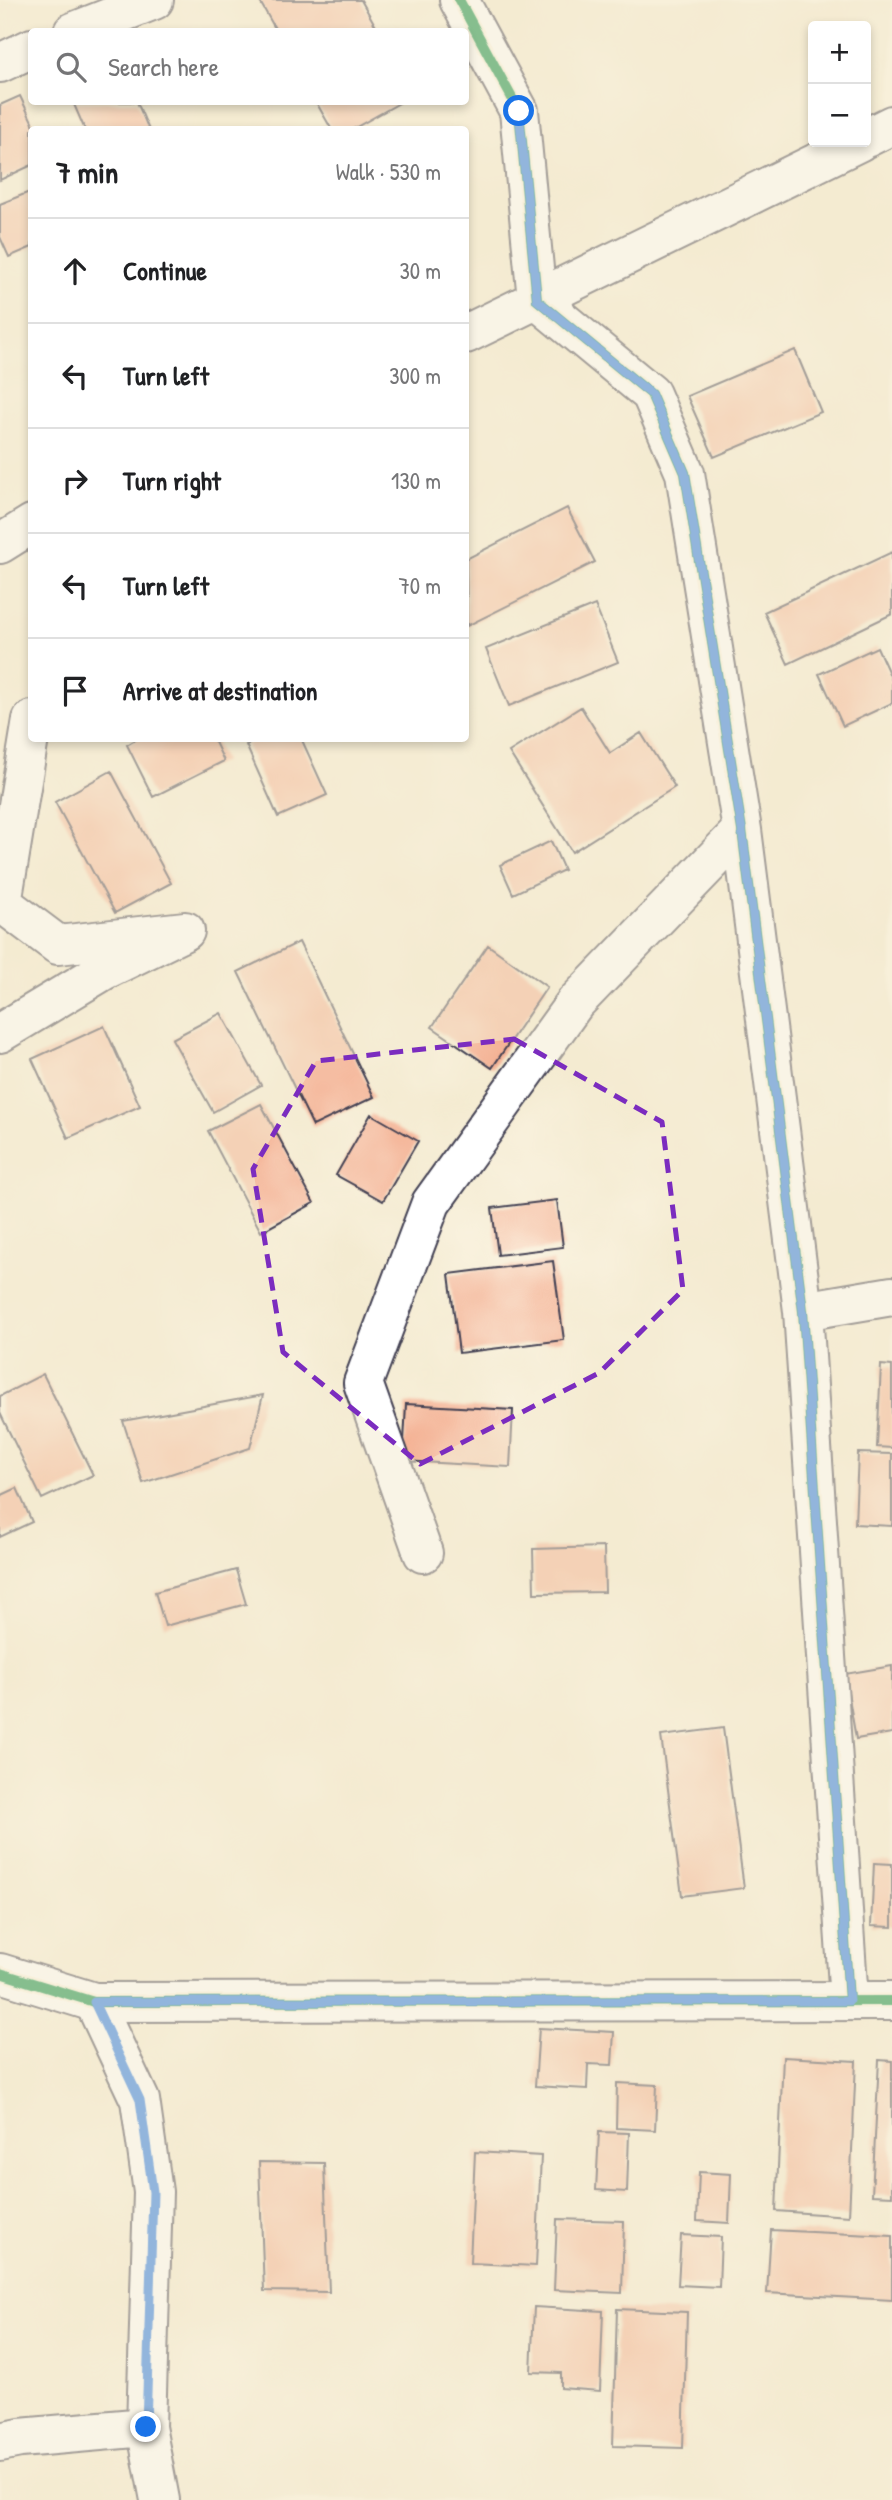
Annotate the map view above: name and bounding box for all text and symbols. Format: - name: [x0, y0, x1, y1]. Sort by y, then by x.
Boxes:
- map controls: [808, 21, 871, 147]
- button: +: [808, 21, 871, 84]
- search box: [28, 28, 469, 105]
- icon: search: [52, 48, 90, 86]
- text: Search here: [108, 49, 219, 84]
- button: −: [808, 84, 871, 147]
- route start: [503, 95, 534, 126]
- text: 7 min: [56, 152, 118, 192]
- text: Walk · 530 m: [336, 156, 441, 187]
- icon: ahead: [56, 252, 94, 290]
- text: Continue: [123, 253, 207, 288]
- text: 30 m: [399, 255, 441, 286]
- icon: left: [56, 357, 94, 395]
- text: Turn left: [123, 358, 209, 393]
- text: 300 m: [389, 360, 441, 391]
- icon: right: [56, 462, 94, 500]
- text: Turn right: [123, 463, 221, 498]
- text: 130 m: [391, 465, 441, 496]
- icon: left: [56, 567, 94, 605]
- text: Turn left: [123, 568, 209, 603]
- text: 70 m: [398, 570, 441, 601]
- icon: arrive: [56, 672, 94, 710]
- text: Arrive at destination: [123, 673, 318, 708]
- route end: [130, 2411, 161, 2442]

